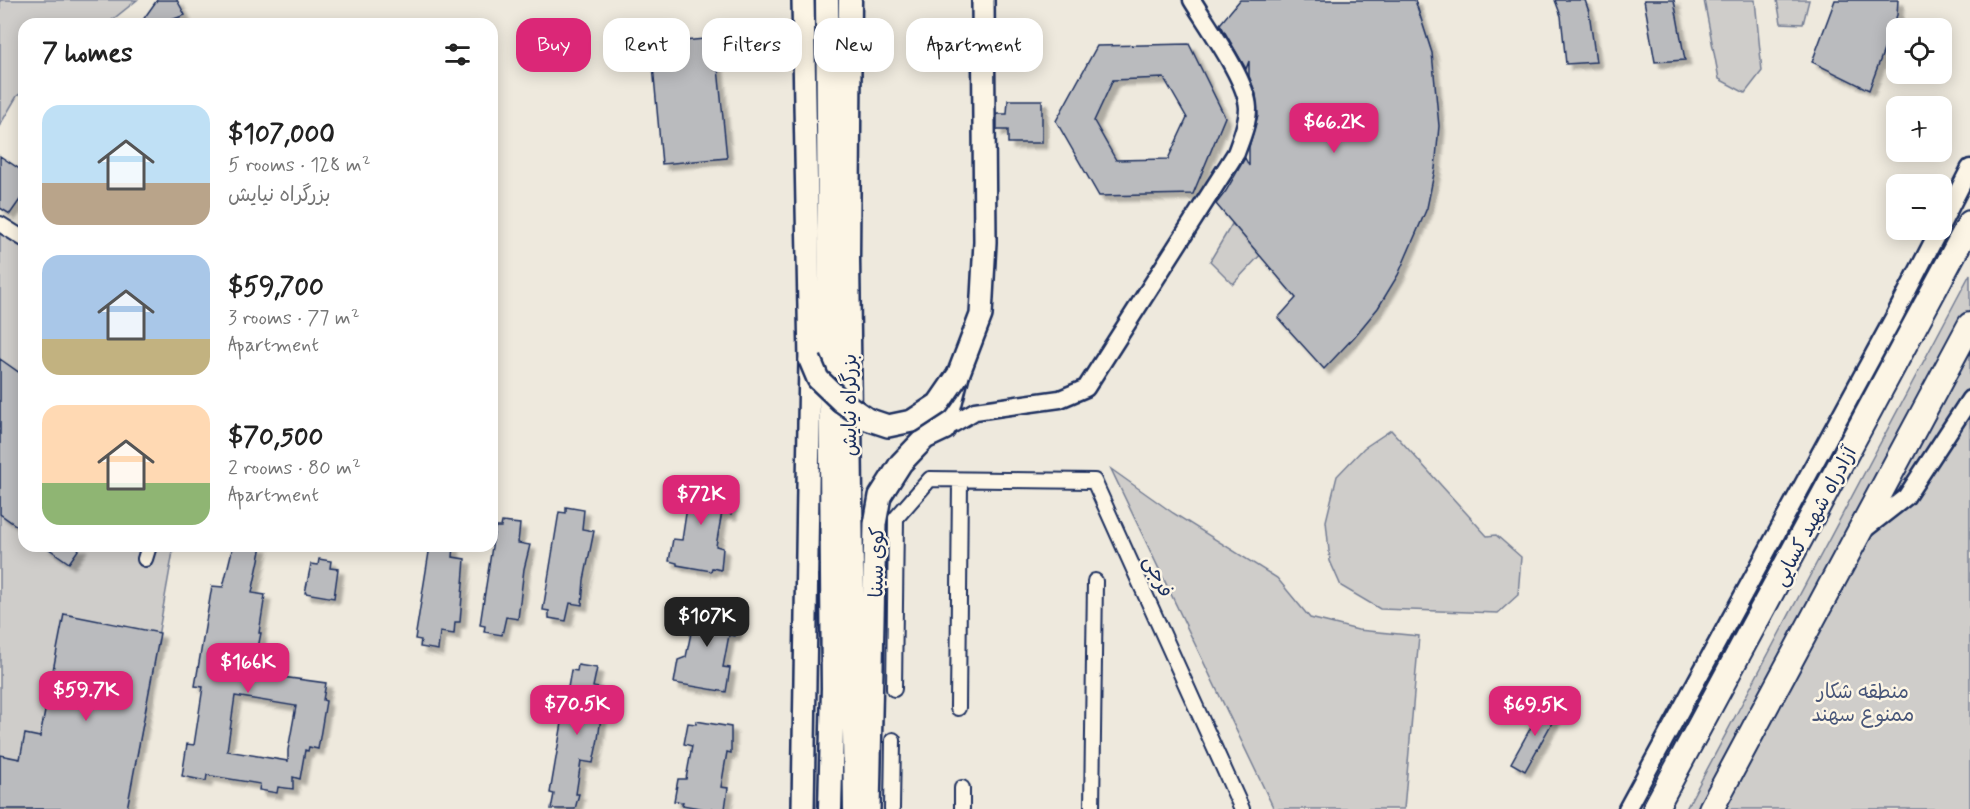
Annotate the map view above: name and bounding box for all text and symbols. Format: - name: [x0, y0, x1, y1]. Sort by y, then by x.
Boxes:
- chip: Buy: [516, 18, 591, 72]
- chip: Rent: [603, 18, 690, 72]
- chip: Filters: [702, 18, 802, 72]
- chip: New: [814, 18, 894, 72]
- chip: Apartment: [906, 18, 1043, 72]
- map controls: [1886, 18, 1952, 240]
- button: locate: [1886, 18, 1952, 84]
- text: 7 homes: [42, 37, 133, 71]
- icon: filters: [441, 38, 474, 71]
- button: +: [1886, 96, 1952, 162]
- pin: $66.2K: [1285, 103, 1383, 154]
- text: $66.2K: [1303, 109, 1365, 136]
- text: $107,000: [228, 118, 335, 152]
- icon: home: [90, 129, 162, 201]
- text: 5 rooms · 128 m²: [228, 152, 371, 179]
- button: −: [1886, 174, 1952, 240]
- text: بزرگراه نیایش: [228, 182, 331, 209]
- text: $59,700: [228, 271, 324, 305]
- icon: home: [90, 279, 162, 351]
- text: 3 rooms · 77 m²: [228, 305, 360, 332]
- text: Apartment: [228, 332, 319, 359]
- street label: بزرگراه نیایش: [837, 354, 864, 456]
- text: $70,500: [228, 421, 323, 455]
- icon: home: [90, 429, 162, 501]
- street label: آزادراه شهید کسایی: [1767, 441, 1864, 591]
- text: 2 rooms · 80 m²: [228, 455, 361, 482]
- pin: $72K: [665, 475, 737, 526]
- text: $72K: [677, 481, 725, 508]
- text: Apartment: [228, 482, 319, 509]
- street label: کوی سینا: [863, 526, 892, 598]
- street label: فرجی: [1137, 551, 1179, 602]
- pin: $107K: [665, 597, 749, 648]
- text: $107K: [678, 603, 736, 630]
- pin: $166K: [206, 643, 290, 694]
- text: $166K: [220, 649, 276, 676]
- pin: $59.7K: [37, 671, 135, 722]
- text: $59.7K: [53, 677, 119, 704]
- park label: منطقه شکار ممنوع سهند: [1812, 679, 1914, 729]
- pin: $70.5K: [528, 685, 626, 736]
- pin: $69.5K: [1486, 686, 1584, 737]
- text: $70.5K: [544, 691, 610, 718]
- text: $69.5K: [1503, 692, 1567, 719]

